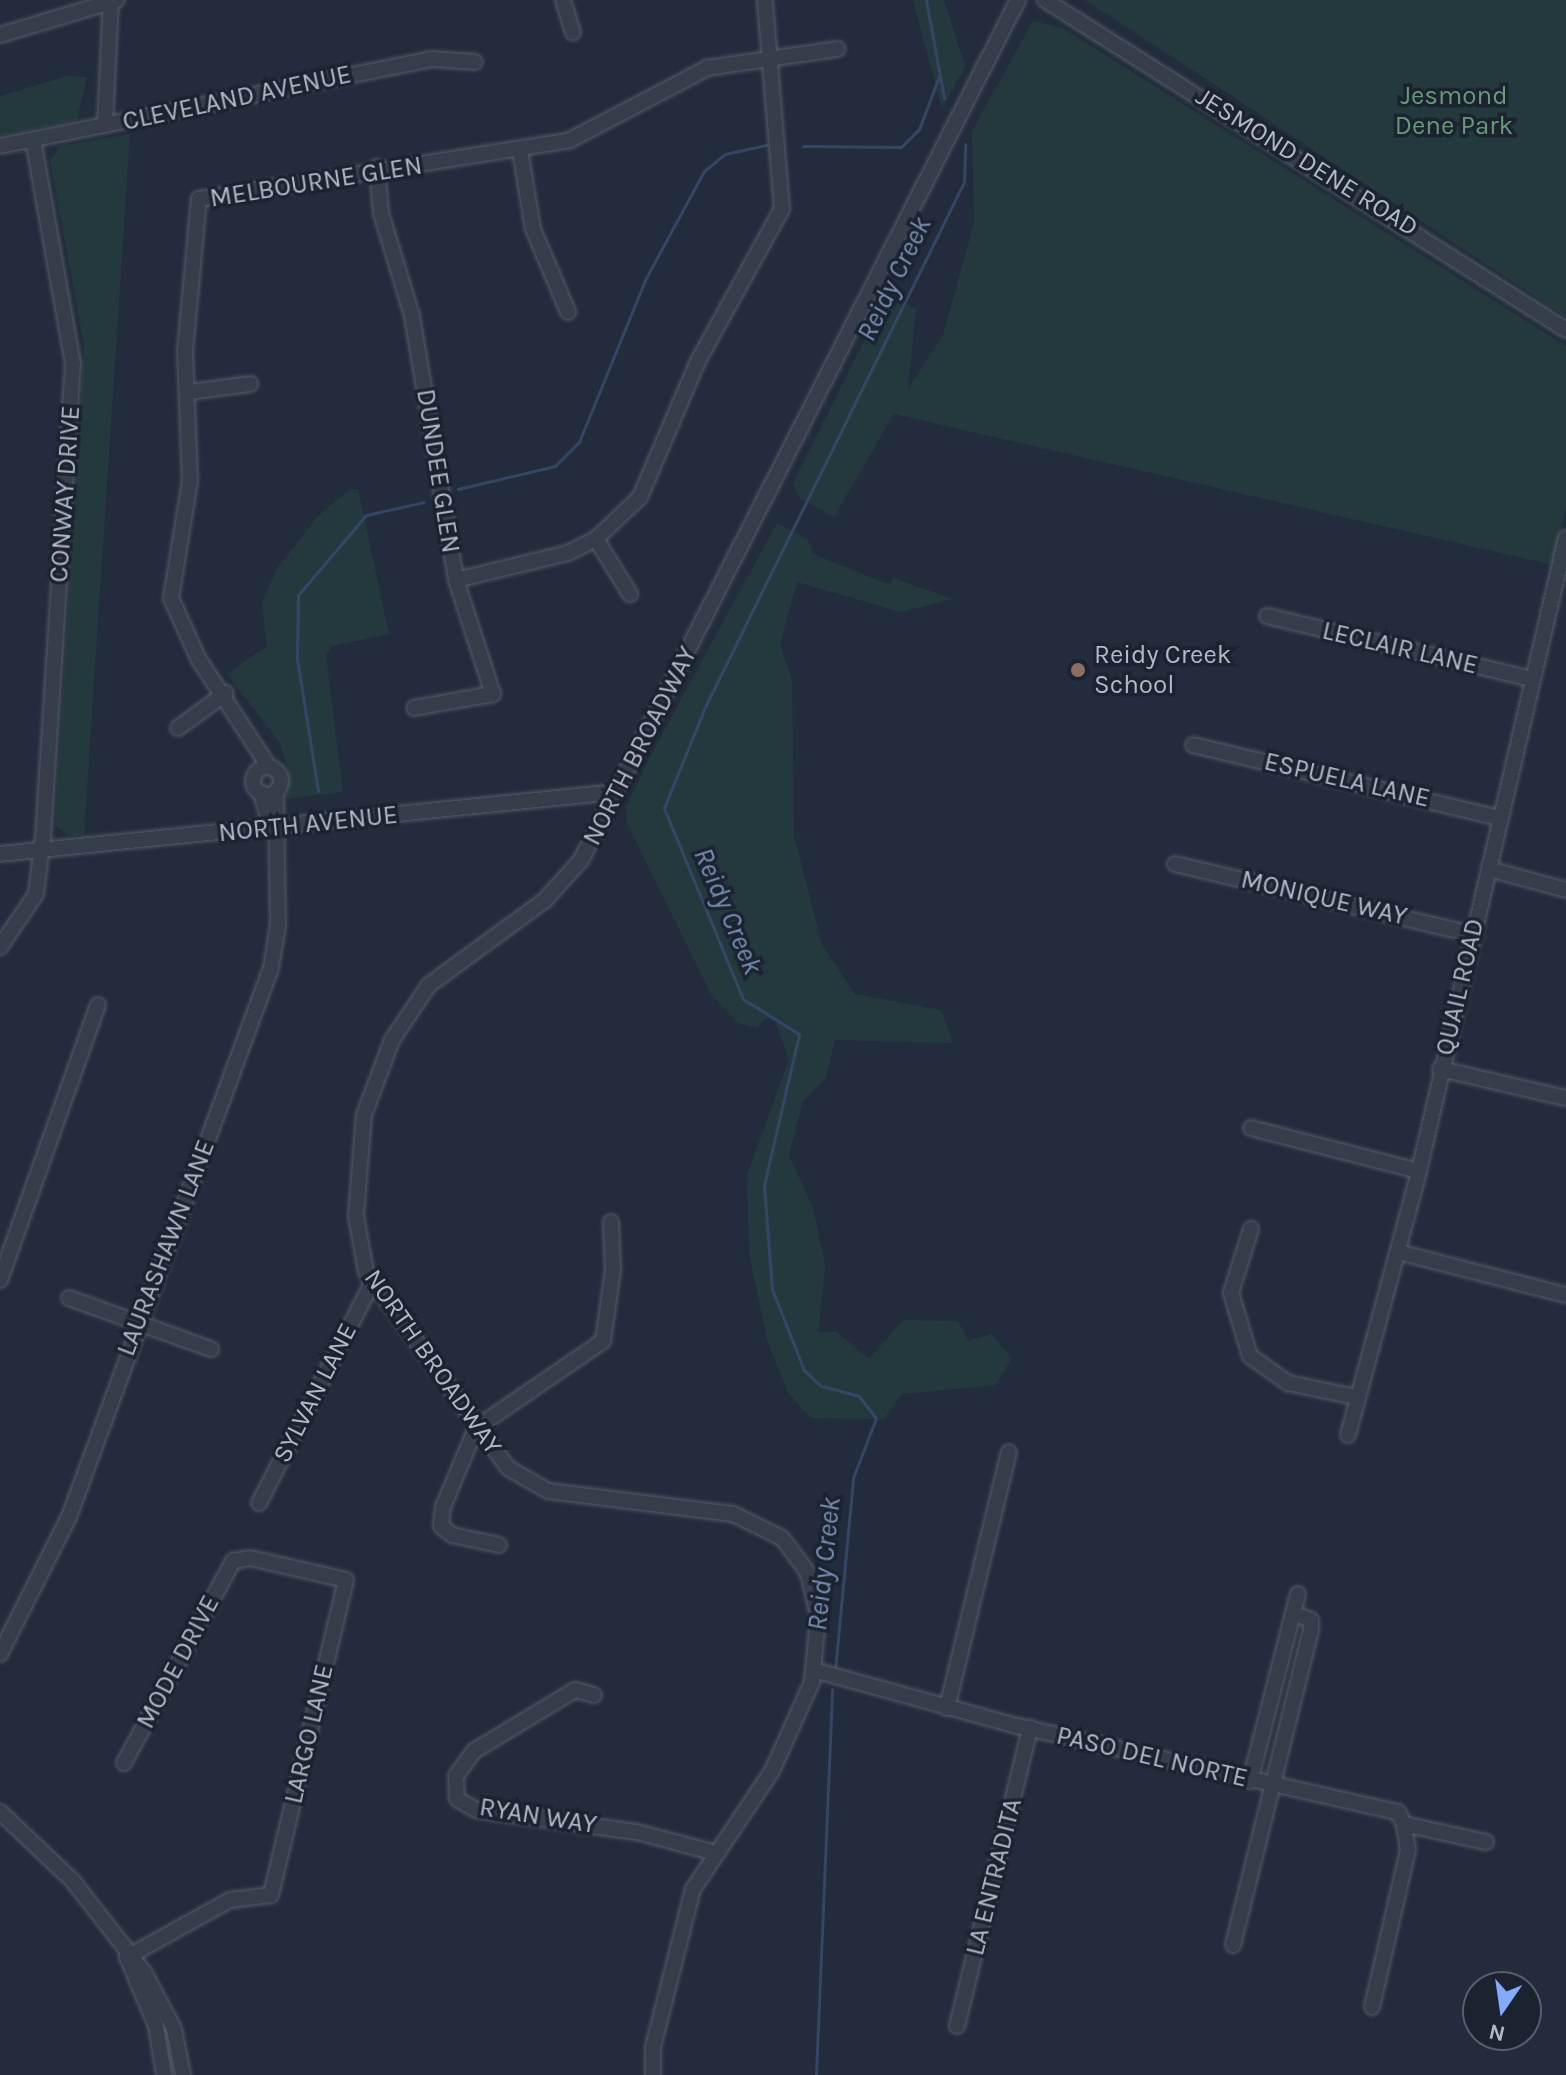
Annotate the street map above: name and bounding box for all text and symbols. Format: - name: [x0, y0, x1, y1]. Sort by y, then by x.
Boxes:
- street label: CLEVELAND AVENUE: [120, 59, 354, 137]
- park label: Jesmond Dene Park: [1395, 80, 1513, 142]
- street label: JESMOND DENE ROAD: [1190, 81, 1424, 243]
- street label: MELBOURNE GLEN: [208, 150, 424, 214]
- water label: Reidy Creek: [849, 211, 939, 347]
- street label: DUNDEE GLEN: [410, 387, 466, 555]
- street label: CONWAY DRIVE: [43, 405, 87, 583]
- street label: LECLAIR LANE: [1319, 615, 1481, 681]
- place label: Reidy Creek School: [1094, 639, 1231, 700]
- street label: NORTH BROADWAY: [576, 641, 704, 851]
- marker: Reidy Creek School: [1069, 661, 1087, 679]
- street label: ESPUELA LANE: [1261, 746, 1433, 814]
- street label: NORTH AVENUE: [217, 799, 399, 849]
- water label: Reidy Creek: [686, 843, 770, 979]
- street label: MONIQUE WAY: [1238, 864, 1410, 932]
- street label: QUAIL ROAD: [1429, 916, 1491, 1058]
- street label: LAURASHAWN LANE: [110, 1136, 222, 1360]
- street label: NORTH BROADWAY: [357, 1263, 509, 1461]
- street label: SYLVAN LANE: [266, 1318, 364, 1468]
- water label: Reidy Creek: [800, 1495, 848, 1633]
- street label: MODE DRIVE: [130, 1590, 226, 1734]
- street label: LARGO LANE: [278, 1661, 340, 1807]
- street label: PASO DEL NORTE: [1053, 1720, 1251, 1794]
- street label: RYAN WAY: [477, 1791, 599, 1841]
- street label: LA ENTRADITA: [959, 1795, 1029, 1959]
- north arrow: [1462, 1971, 1542, 2051]
- text: N: [1486, 2018, 1508, 2047]

